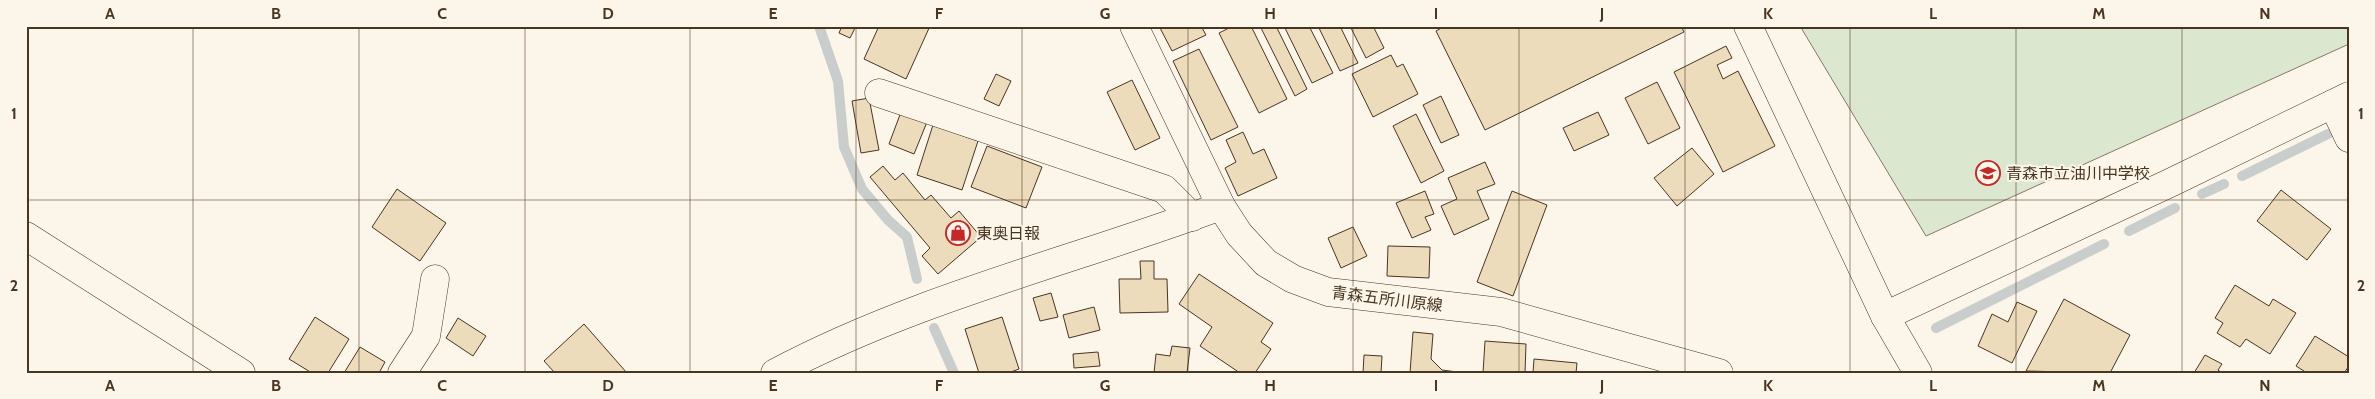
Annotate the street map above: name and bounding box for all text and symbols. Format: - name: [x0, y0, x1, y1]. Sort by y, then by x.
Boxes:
- text: A: [105, 4, 115, 23]
- text: B: [271, 4, 281, 23]
- text: C: [437, 4, 447, 23]
- text: D: [602, 4, 614, 23]
- text: E: [768, 4, 778, 23]
- text: F: [935, 4, 944, 23]
- text: G: [1100, 4, 1110, 23]
- text: H: [1264, 4, 1276, 23]
- text: I: [1434, 4, 1438, 23]
- text: J: [1599, 4, 1604, 23]
- text: K: [1763, 4, 1773, 23]
- text: L: [1929, 4, 1937, 23]
- text: M: [2092, 4, 2106, 23]
- text: N: [2259, 4, 2271, 23]
- text: 1: [11, 104, 17, 123]
- text: 1: [2358, 104, 2364, 123]
- school or university icon: 青森市立油川中学校: [1975, 160, 2001, 186]
- place label: 青森市立油川中学校: [2006, 164, 2150, 183]
- shop icon: 東奥日報: [945, 220, 971, 246]
- place label: 東奥日報: [976, 224, 1040, 243]
- text: 2: [10, 276, 18, 295]
- text: 2: [2357, 276, 2365, 295]
- street label: 青森五所川原線: [1330, 283, 1444, 315]
- text: A: [105, 376, 115, 395]
- text: B: [271, 376, 281, 395]
- text: C: [437, 376, 447, 395]
- text: D: [602, 376, 614, 395]
- text: E: [768, 376, 778, 395]
- text: F: [935, 376, 944, 395]
- text: G: [1100, 376, 1110, 395]
- text: H: [1264, 376, 1276, 395]
- text: I: [1434, 376, 1438, 395]
- text: J: [1599, 376, 1604, 395]
- text: K: [1763, 376, 1773, 395]
- text: L: [1929, 376, 1937, 395]
- text: M: [2092, 376, 2106, 395]
- text: N: [2259, 376, 2271, 395]

